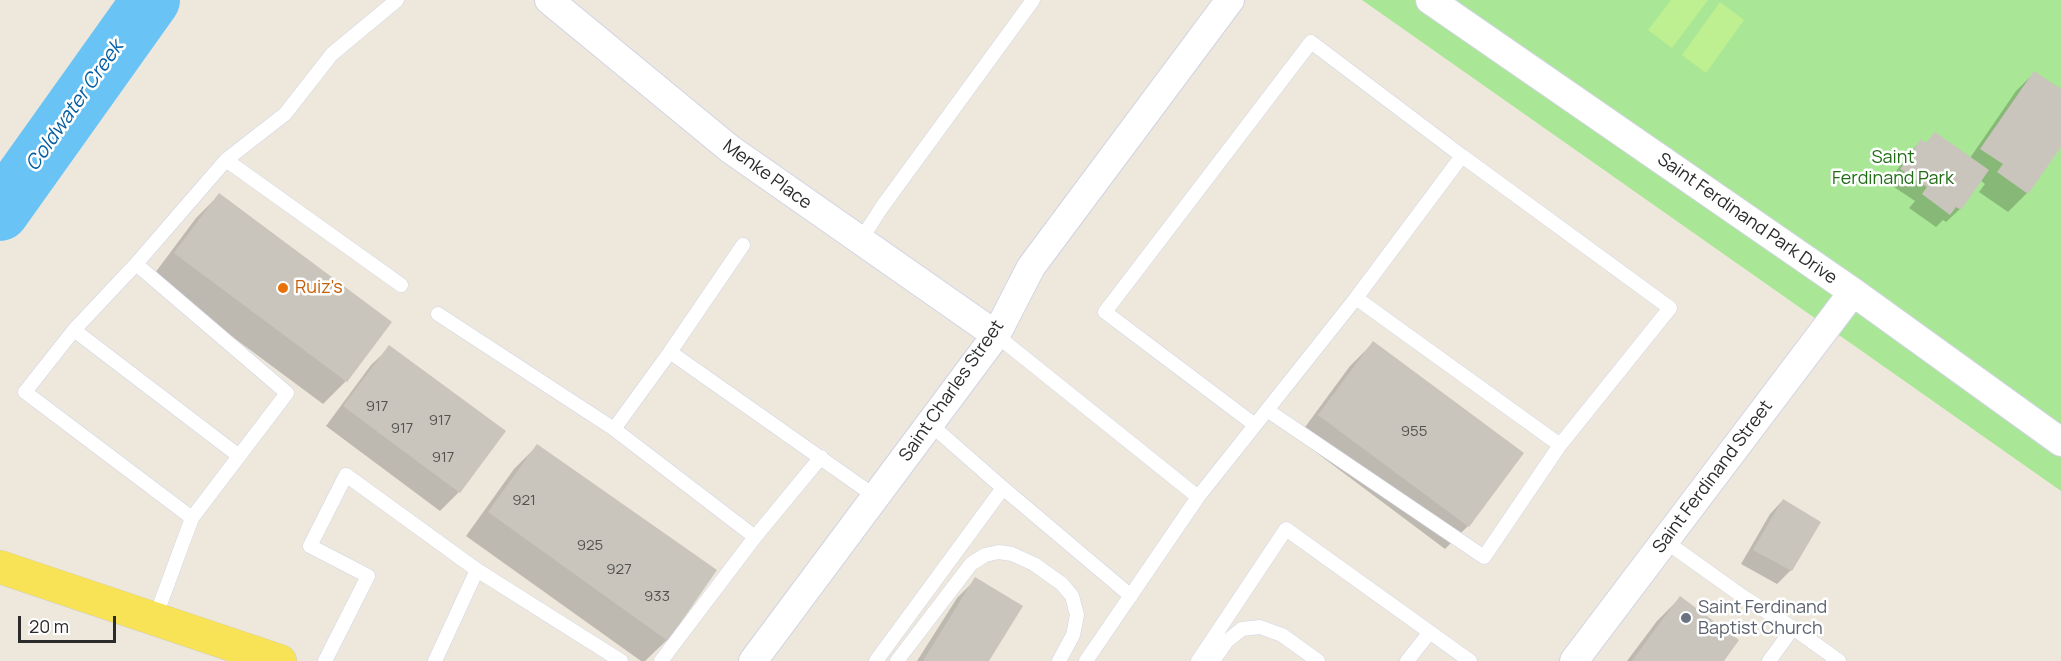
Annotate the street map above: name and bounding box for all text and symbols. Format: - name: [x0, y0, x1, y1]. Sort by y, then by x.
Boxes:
- water label: Coldwater Creek: [21, 36, 129, 176]
- street label: Menke Place: [718, 136, 816, 214]
- park label: Saint Ferdinand Park: [1832, 147, 1954, 190]
- street label: Saint Ferdinand Park Drive: [1653, 149, 1841, 289]
- place label: Ruiz's: [295, 277, 343, 299]
- marker: Ruiz's: [276, 281, 290, 295]
- street label: Saint Charles Street: [895, 316, 1009, 466]
- street label: Saint Ferdinand Street: [1648, 396, 1778, 558]
- house number: 917: [366, 398, 388, 416]
- house number: 917: [429, 412, 451, 430]
- house number: 917: [391, 420, 413, 438]
- house number: 955: [1401, 423, 1427, 441]
- house number: 917: [432, 449, 454, 467]
- house number: 921: [512, 492, 536, 510]
- house number: 925: [577, 537, 603, 555]
- house number: 927: [606, 561, 632, 579]
- house number: 933: [644, 588, 670, 606]
- place label: Saint Ferdinand Baptist Church: [1698, 597, 1827, 640]
- scale bar: [21, 604, 118, 642]
- marker: Saint Ferdinand Baptist Church: [1679, 611, 1693, 625]
- text: 20 m: [29, 614, 69, 638]

